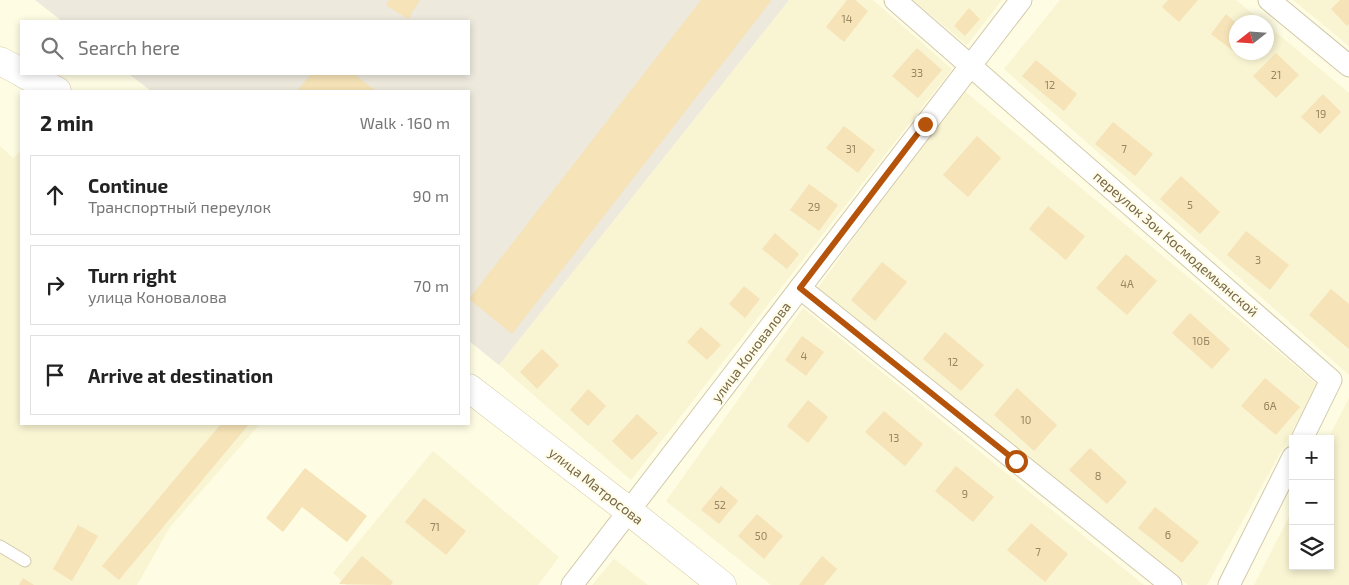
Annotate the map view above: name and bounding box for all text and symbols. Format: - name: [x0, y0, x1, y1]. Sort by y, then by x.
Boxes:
- house number: 14: [841, 12, 853, 25]
- north arrow: [1229, 15, 1274, 60]
- search box: [20, 20, 470, 75]
- icon: search: [38, 34, 66, 62]
- text: Search here: [78, 36, 180, 59]
- house number: 33: [911, 66, 923, 79]
- house number: 21: [1271, 68, 1281, 81]
- house number: 12: [1045, 78, 1055, 91]
- house number: 19: [1316, 107, 1326, 120]
- text: 2 min: [40, 110, 94, 135]
- text: Walk · 160 m: [360, 113, 450, 132]
- route end: [914, 113, 937, 136]
- house number: 31: [846, 142, 856, 155]
- house number: 7: [1121, 142, 1127, 155]
- street label: переулок Зои Космодемьянской: [1090, 167, 1262, 320]
- text: Continue: [88, 174, 168, 197]
- icon: ahead: [41, 181, 69, 209]
- text: 90 m: [413, 186, 449, 205]
- text: Транспортный переулок: [88, 197, 271, 216]
- house number: 5: [1187, 198, 1193, 211]
- house number: 29: [808, 200, 820, 213]
- house number: 3: [1255, 253, 1261, 266]
- text: Turn right: [88, 264, 176, 287]
- icon: right: [41, 271, 69, 299]
- text: 70 m: [414, 276, 449, 295]
- house number: 4А: [1120, 277, 1134, 290]
- text: улица Коновалова: [88, 287, 227, 306]
- street label: улица Коновалова: [707, 298, 794, 405]
- house number: 10Б: [1192, 334, 1210, 347]
- house number: 4: [801, 349, 808, 362]
- house number: 12: [948, 355, 958, 368]
- icon: arrive: [41, 361, 69, 389]
- text: Arrive at destination: [88, 364, 273, 387]
- house number: 6А: [1263, 399, 1277, 412]
- house number: 10: [1020, 413, 1032, 426]
- house number: 13: [889, 431, 899, 444]
- map controls: [1289, 435, 1334, 570]
- button: +: [1289, 435, 1334, 480]
- street label: улица Матросова: [546, 443, 647, 528]
- route start: [1005, 450, 1028, 473]
- house number: 8: [1095, 469, 1101, 482]
- button: −: [1289, 480, 1334, 525]
- house number: 9: [962, 487, 968, 500]
- house number: 52: [714, 498, 726, 511]
- house number: 71: [430, 520, 440, 533]
- button: layers: [1289, 525, 1334, 570]
- house number: 6: [1165, 528, 1171, 541]
- house number: 50: [755, 529, 767, 542]
- house number: 7: [1035, 545, 1041, 558]

